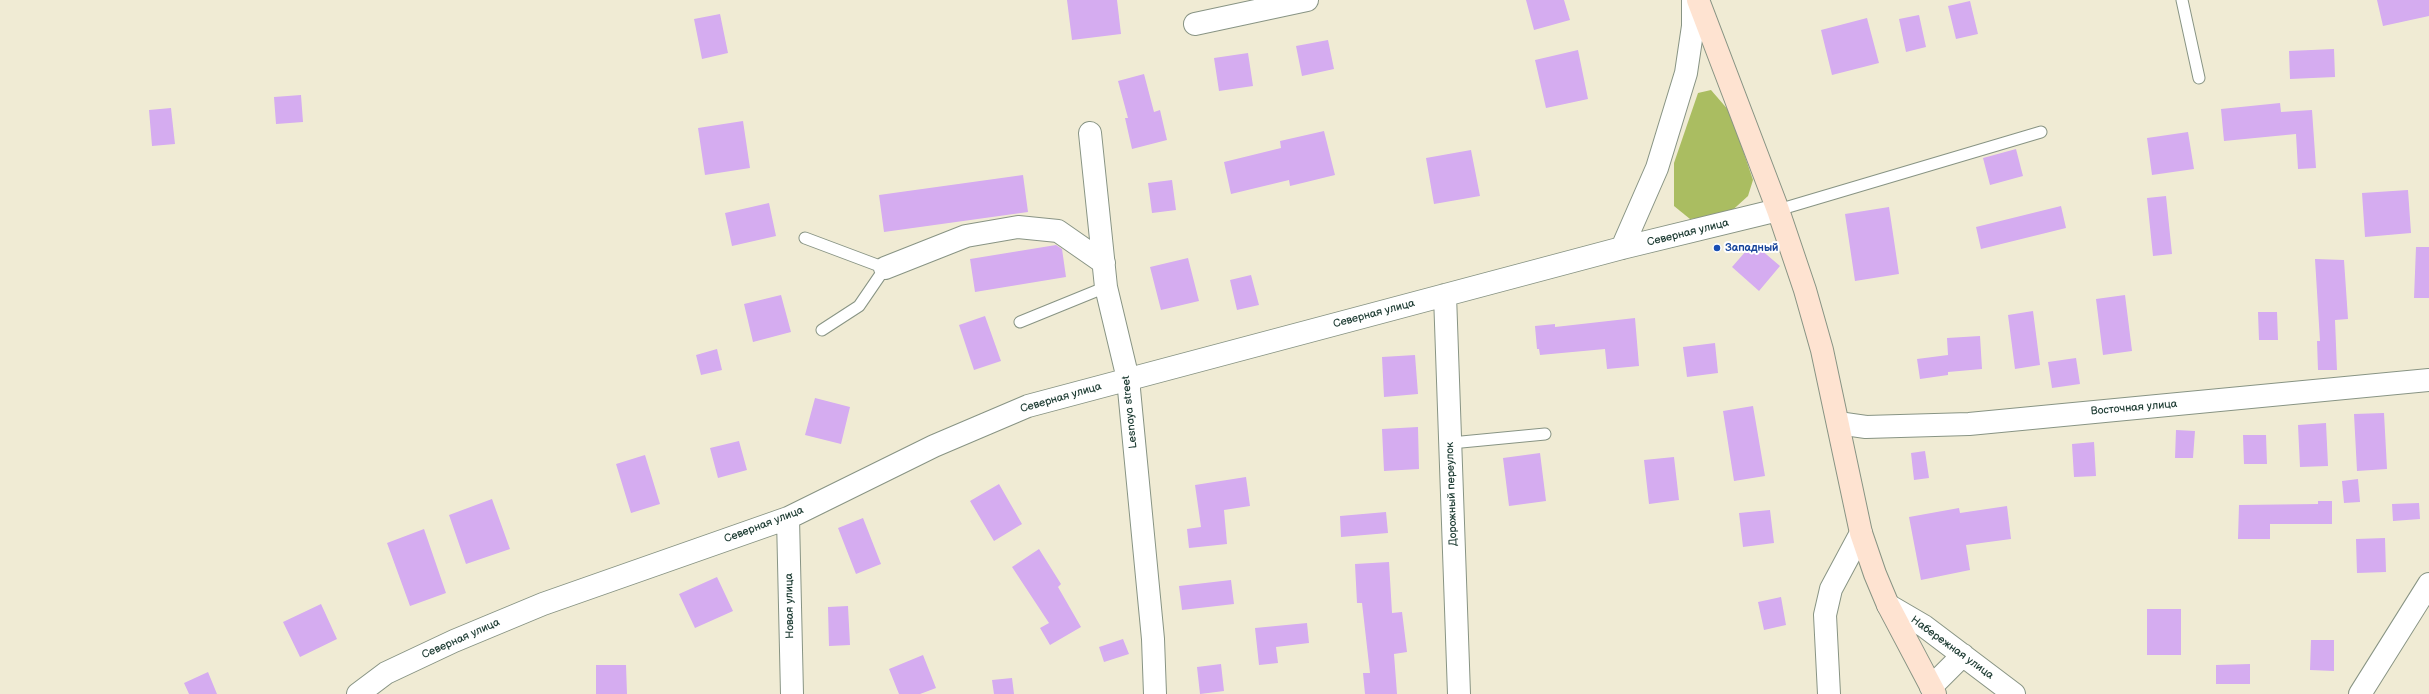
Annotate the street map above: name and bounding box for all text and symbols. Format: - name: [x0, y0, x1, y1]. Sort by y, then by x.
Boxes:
- street label: Северная улица: [1646, 216, 1730, 250]
- place label: Западный: [1725, 241, 1778, 255]
- marker: Западный: [1712, 243, 1722, 253]
- street label: Северная улица: [1332, 297, 1416, 331]
- street label: Lesnaya street: [1120, 375, 1140, 449]
- street label: Северная улица: [1019, 380, 1103, 416]
- street label: Восточная улица: [2090, 398, 2178, 418]
- street label: Дорожный переулок: [1444, 442, 1460, 546]
- street label: Северная улица: [722, 504, 806, 546]
- street label: Новая улица: [783, 573, 797, 639]
- street label: Набережная улица: [1908, 614, 1996, 682]
- street label: Северная улица: [420, 616, 502, 662]

